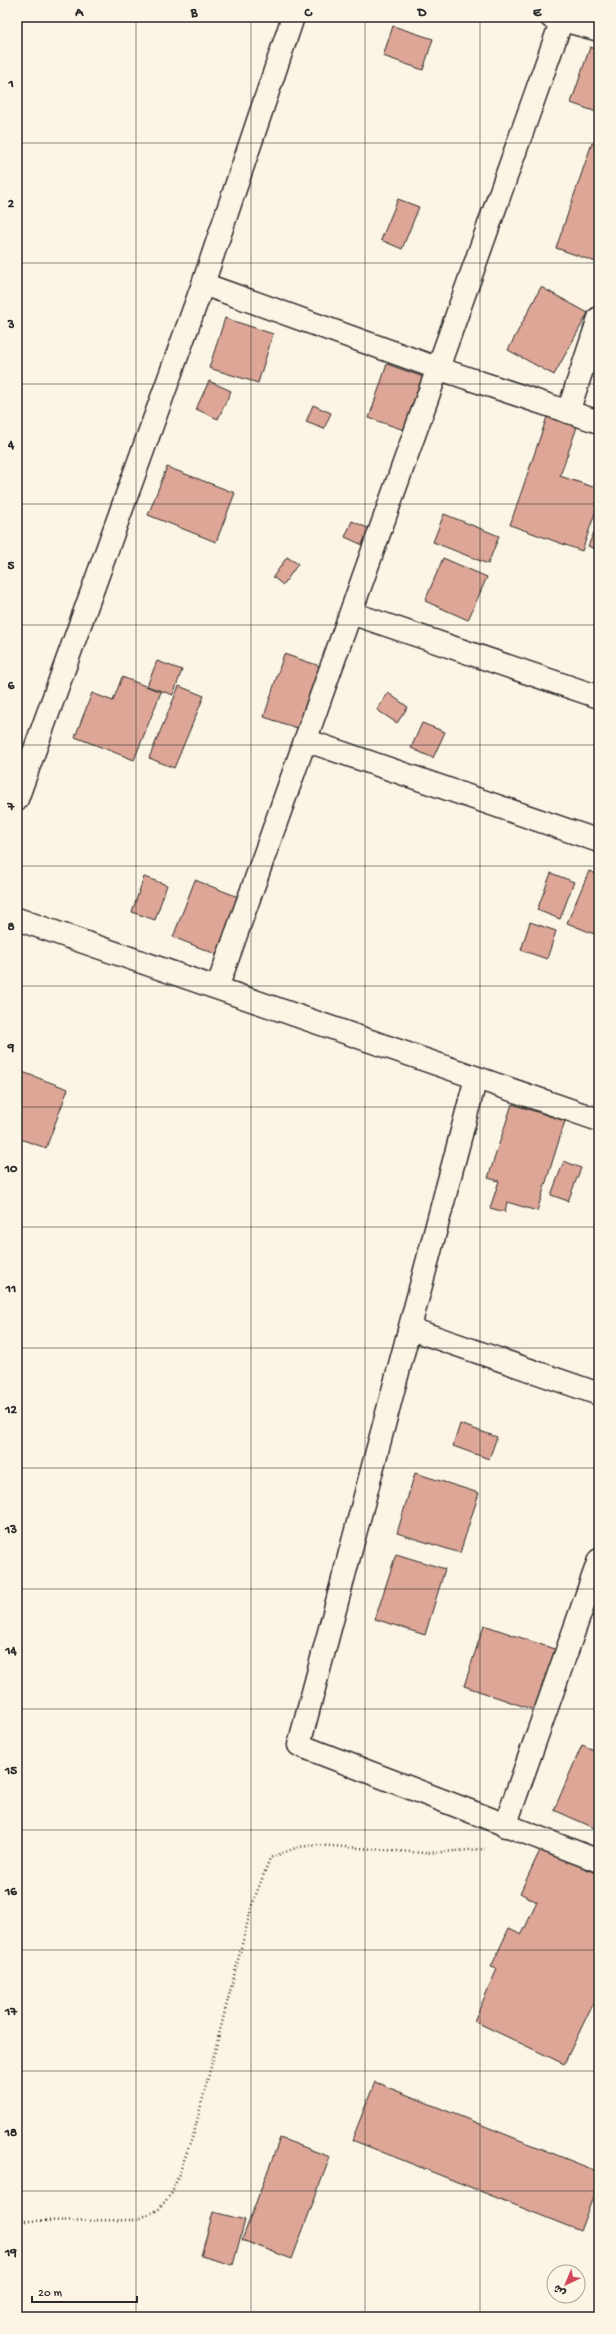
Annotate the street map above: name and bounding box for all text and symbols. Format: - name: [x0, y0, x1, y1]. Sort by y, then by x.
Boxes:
- text: A: [74, 6, 84, 21]
- text: B: [190, 6, 199, 21]
- text: C: [303, 6, 313, 21]
- text: D: [417, 6, 427, 21]
- text: E: [533, 6, 542, 21]
- text: 1: [7, 77, 14, 92]
- text: 2: [8, 197, 15, 212]
- text: 3: [7, 318, 15, 333]
- text: 4: [7, 438, 15, 453]
- text: 5: [8, 559, 15, 574]
- text: 6: [8, 679, 15, 694]
- text: 7: [7, 800, 16, 815]
- text: 8: [7, 920, 15, 935]
- text: 9: [7, 1041, 15, 1056]
- text: 10: [4, 1162, 18, 1177]
- text: 11: [5, 1282, 16, 1297]
- text: 12: [4, 1403, 17, 1418]
- text: 13: [4, 1523, 17, 1538]
- text: 14: [4, 1644, 18, 1659]
- text: 15: [4, 1764, 17, 1779]
- text: 16: [4, 1885, 17, 1900]
- text: 17: [4, 2005, 18, 2020]
- text: 18: [4, 2126, 17, 2141]
- text: 19: [4, 2246, 17, 2261]
- north arrow: [546, 2264, 586, 2304]
- scale bar: [32, 2278, 137, 2304]
- text: ش: [552, 2281, 569, 2298]
- text: 20 m: [38, 2287, 63, 2301]

